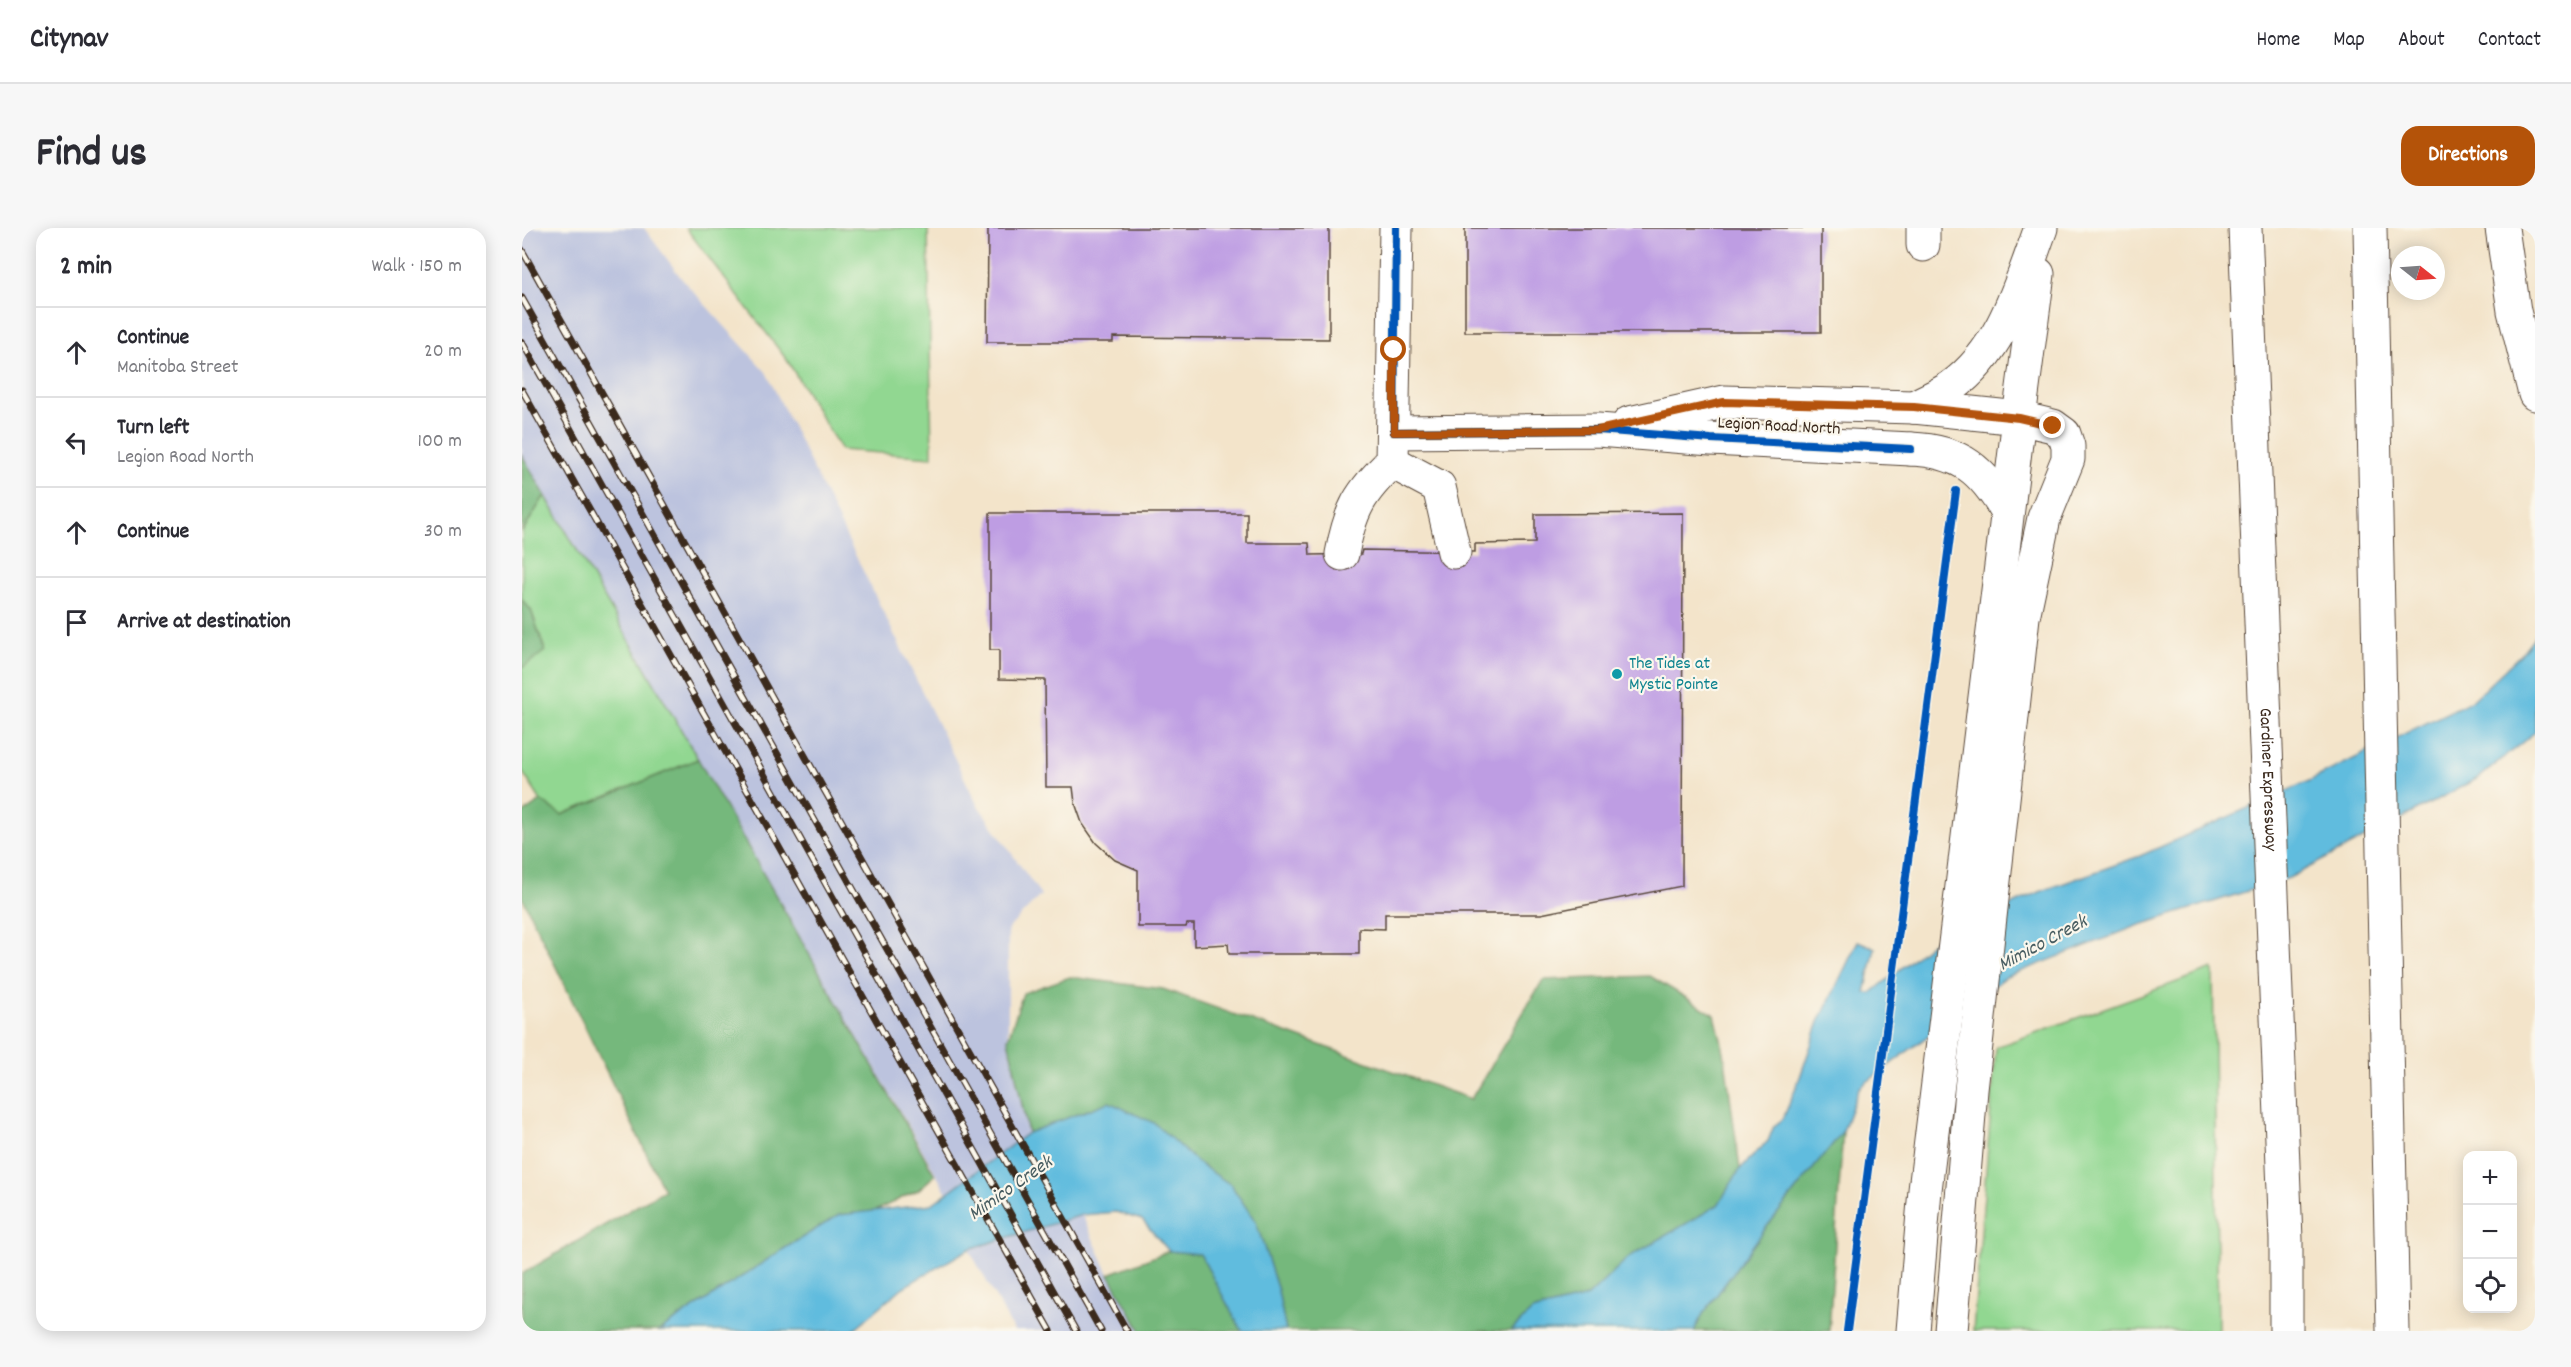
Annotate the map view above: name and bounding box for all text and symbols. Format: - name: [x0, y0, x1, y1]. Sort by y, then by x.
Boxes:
- text: Citynav: [30, 21, 108, 61]
- text: Home: [2256, 26, 2300, 56]
- text: Map: [2333, 26, 2365, 56]
- text: About: [2398, 26, 2445, 56]
- text: Contact: [2478, 26, 2541, 56]
- text: Find us: [36, 126, 147, 186]
- button: Directions: [2401, 126, 2535, 186]
- north arrow: [2391, 246, 2445, 300]
- text: 2 min: [60, 249, 112, 286]
- text: Walk · 150 m: [372, 253, 462, 281]
- text: Continue: [117, 323, 189, 354]
- icon: ahead: [60, 336, 93, 369]
- route start: [1380, 336, 1406, 362]
- text: 20 m: [424, 338, 462, 366]
- text: Manitoba Street: [117, 354, 239, 382]
- street label: Legion Road North: [1717, 411, 1841, 443]
- route end: [2039, 412, 2065, 438]
- text: Turn left: [117, 413, 189, 444]
- icon: left: [60, 426, 93, 459]
- text: 100 m: [418, 428, 462, 456]
- text: Legion Road North: [117, 444, 254, 472]
- icon: ahead: [60, 516, 93, 549]
- text: Continue: [117, 517, 189, 548]
- text: 30 m: [424, 518, 462, 546]
- icon: arrive: [60, 606, 93, 639]
- text: Arrive at destination: [117, 607, 291, 638]
- place label: The Tides at Mystic Pointe: [1629, 652, 1718, 698]
- marker: The Tides at Mystic Pointe: [1610, 667, 1624, 681]
- street label: Gardiner Expressway: [2252, 707, 2283, 852]
- water label: Mimico Creek: [1993, 908, 2094, 979]
- water label: Mimico Creek: [963, 1149, 1060, 1228]
- map controls: [2463, 1151, 2517, 1313]
- button: +: [2463, 1151, 2517, 1205]
- button: −: [2463, 1205, 2517, 1259]
- button: locate: [2463, 1259, 2517, 1313]

